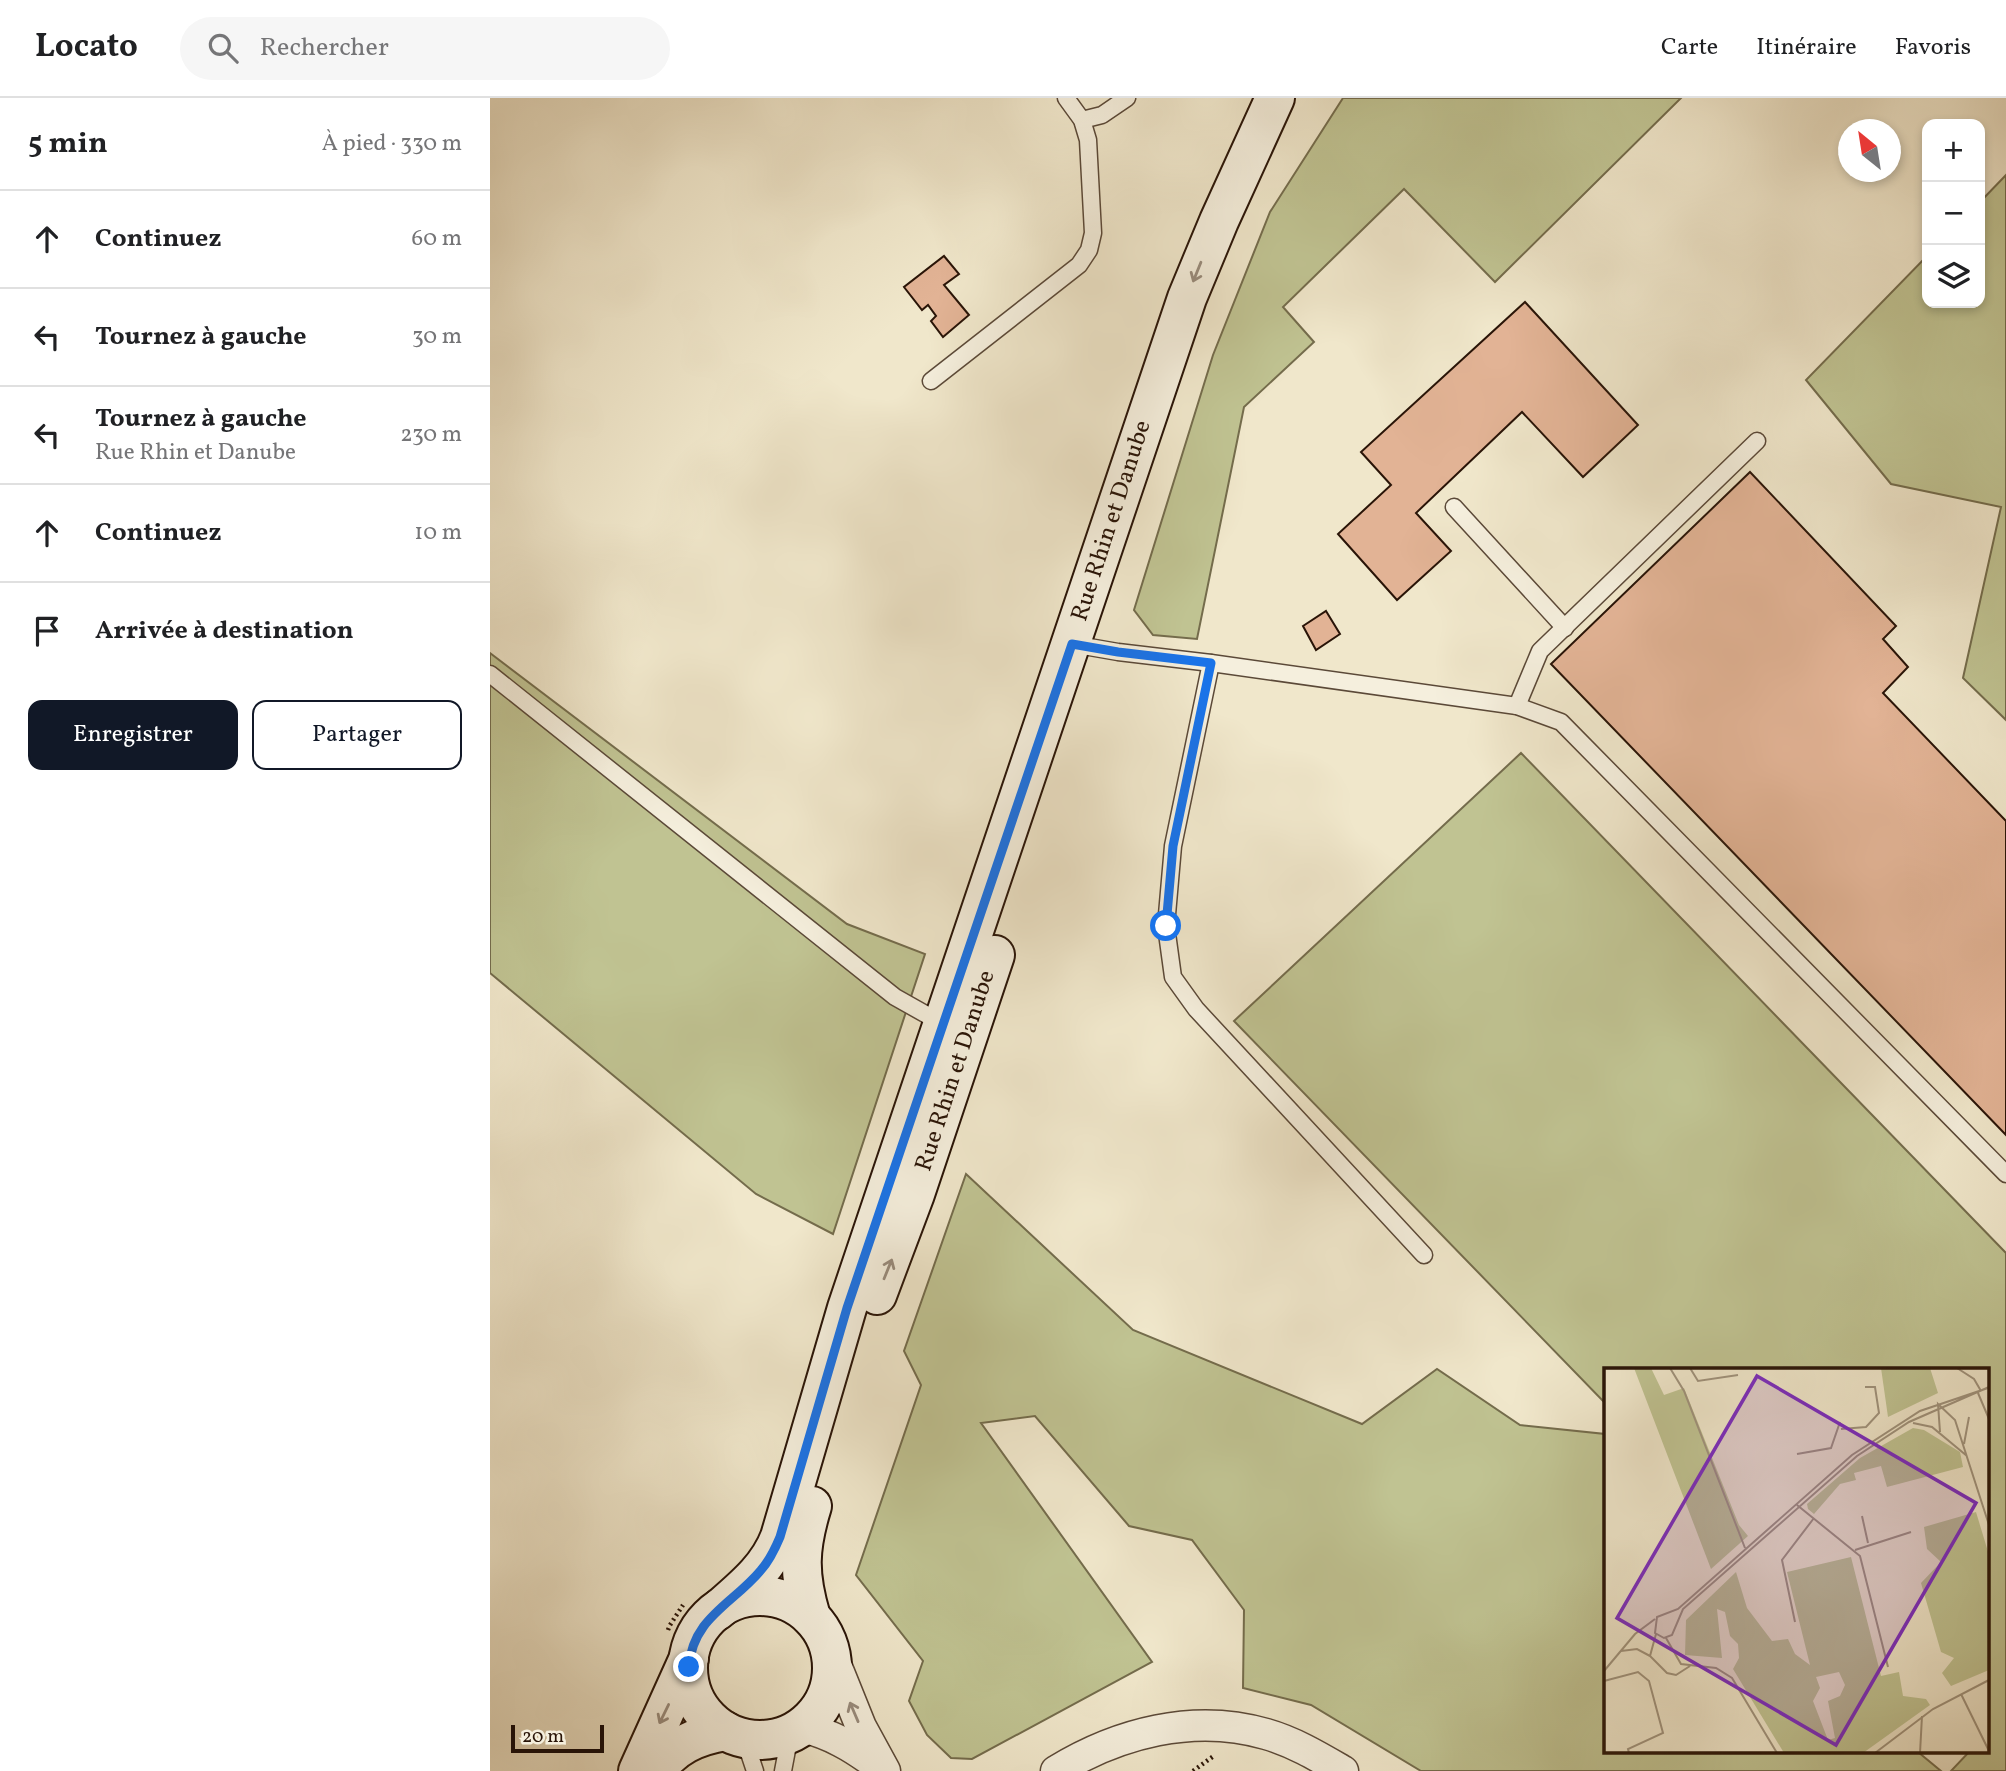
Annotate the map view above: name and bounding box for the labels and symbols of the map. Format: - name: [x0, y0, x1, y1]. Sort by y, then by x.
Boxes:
- north arrow: [1838, 119, 1901, 182]
- one-way arrow: [1190, 261, 1203, 283]
- street label: Rue Rhin et Danube: [1063, 416, 1161, 626]
- route start: [1150, 910, 1181, 941]
- street label: Rue Rhin et Danube: [907, 966, 1005, 1176]
- one-way arrow: [882, 1259, 895, 1280]
- inset map: [1604, 1368, 1988, 1754]
- route end: [673, 1651, 704, 1682]
- one-way arrow: [847, 1702, 860, 1723]
- one-way arrow: [657, 1703, 670, 1724]
- scale bar: [511, 1722, 604, 1754]

